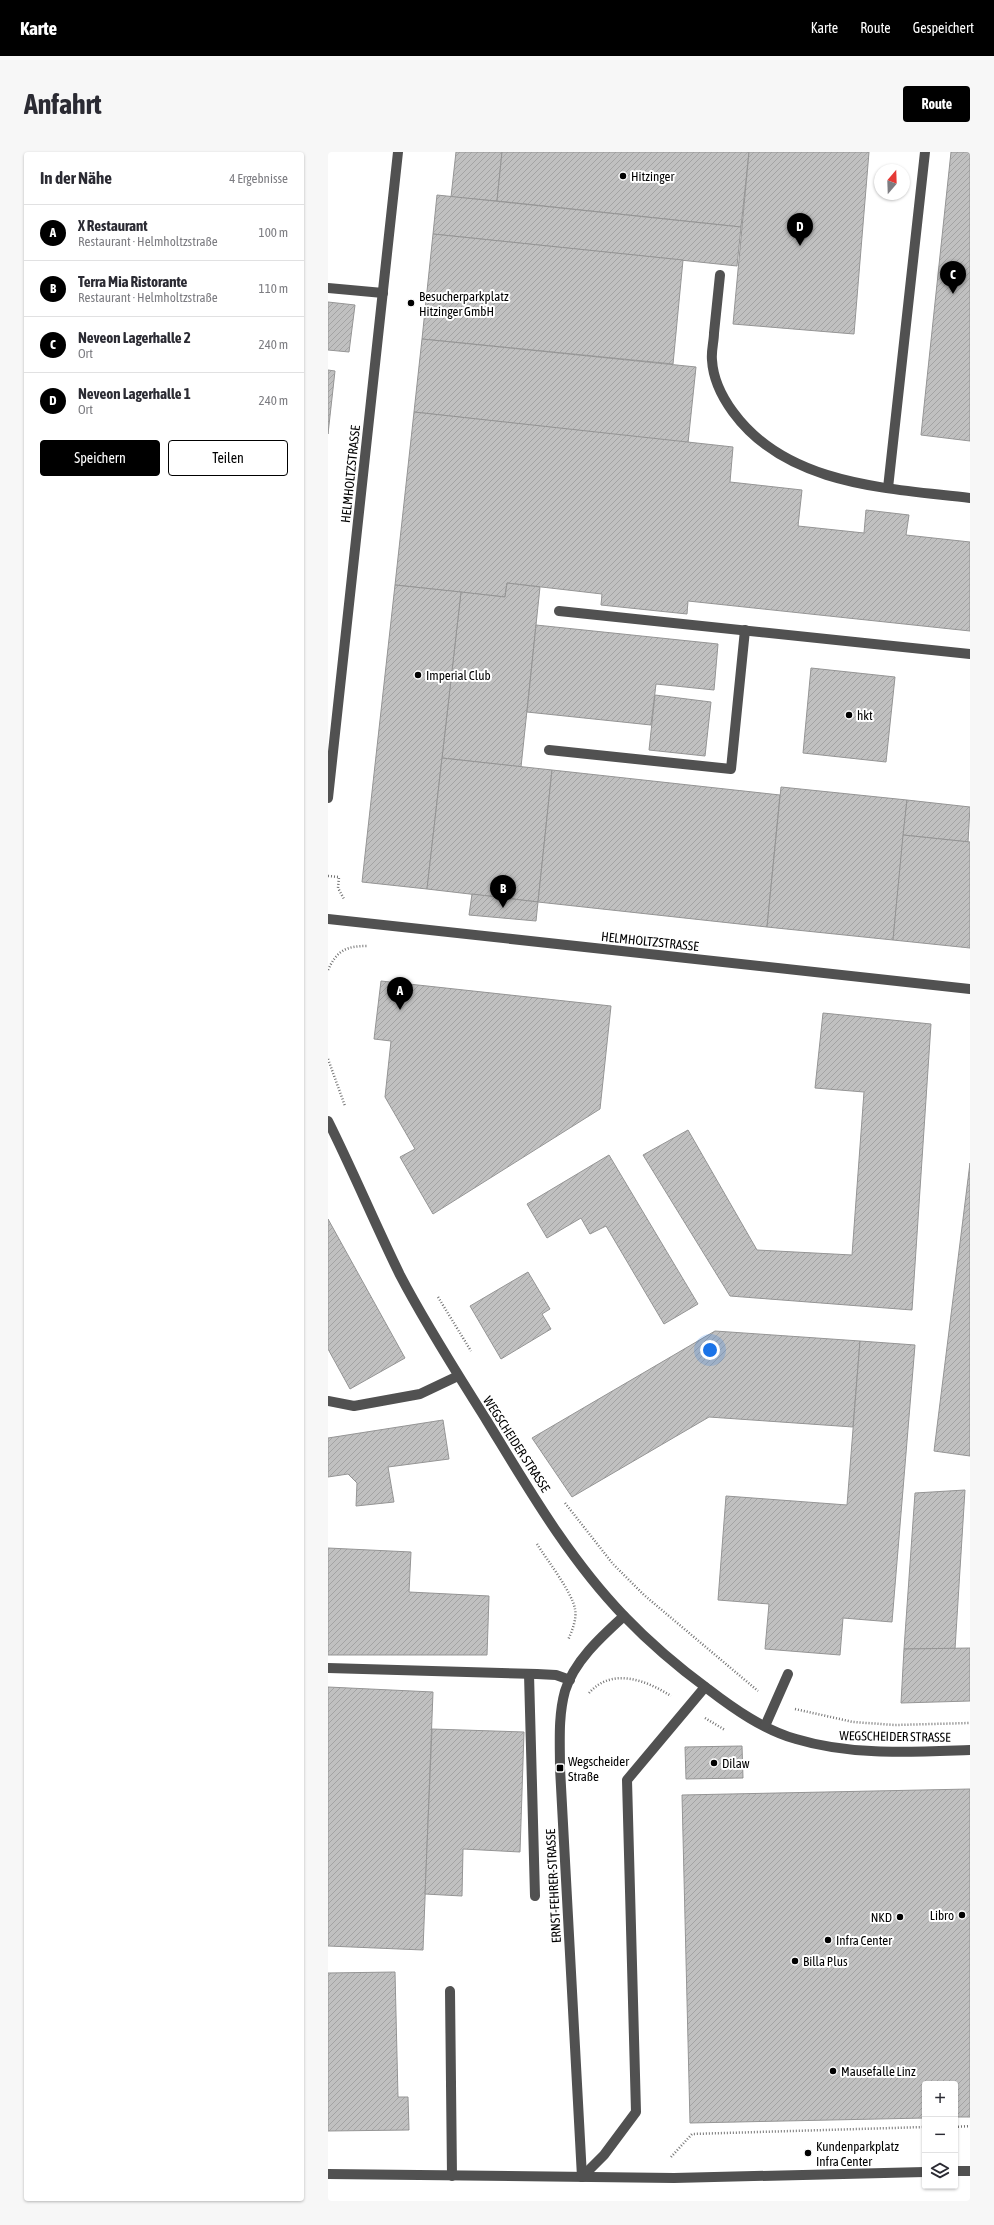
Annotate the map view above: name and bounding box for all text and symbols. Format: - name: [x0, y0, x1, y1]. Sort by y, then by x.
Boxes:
- text: Karte: [20, 17, 57, 39]
- text: Karte: [811, 20, 838, 36]
- text: Route: [860, 20, 891, 36]
- text: Gespeichert: [913, 20, 974, 36]
- button: Route: [903, 86, 970, 122]
- text: Anfahrt: [24, 88, 102, 120]
- north arrow: [874, 164, 910, 200]
- text: In der Nähe: [40, 168, 112, 188]
- place label: Hitzinger: [631, 169, 674, 184]
- text: 4 Ergebnisse: [229, 171, 288, 186]
- marker: Hitzinger: [618, 171, 628, 181]
- pin: D: [787, 213, 813, 246]
- text: X Restaurant: [78, 217, 148, 234]
- text: A: [50, 225, 56, 240]
- text: 100 m: [259, 225, 288, 240]
- text: Restaurant · Helmholtzstraße: [78, 234, 218, 249]
- pin: C: [940, 261, 966, 294]
- text: Terra Mia Ristorante: [78, 273, 187, 290]
- text: B: [50, 281, 56, 296]
- text: 110 m: [259, 281, 288, 296]
- place label: Besucherparkplatz Hitzinger GmbH: [419, 289, 509, 319]
- text: Restaurant · Helmholtzstraße: [78, 290, 218, 305]
- marker: Besucherparkplatz Hitzinger GmbH: [406, 298, 416, 308]
- text: Neveon Lagerhalle 2: [78, 329, 191, 346]
- text: C: [50, 337, 56, 352]
- text: 240 m: [259, 337, 288, 352]
- text: Ort: [78, 346, 93, 361]
- text: Neveon Lagerhalle 1: [78, 385, 191, 402]
- text: D: [49, 393, 57, 408]
- text: 240 m: [259, 393, 288, 408]
- text: Ort: [78, 402, 93, 417]
- street label: HELMHOLTZSTRASSE: [338, 424, 363, 524]
- button: Speichern: [40, 440, 160, 476]
- button: Teilen: [168, 440, 288, 476]
- place label: Imperial Club: [426, 668, 491, 683]
- marker: Imperial Club: [413, 670, 423, 680]
- place label: hkt: [857, 708, 873, 723]
- marker: hkt: [844, 710, 854, 720]
- pin: B: [490, 875, 516, 908]
- street label: HELMHOLTZSTRASSE: [600, 929, 700, 954]
- pin: A: [387, 977, 413, 1010]
- your location: [700, 1340, 720, 1360]
- street label: WEGSCHEIDER STRASSE: [480, 1394, 553, 1495]
- street label: WEGSCHEIDER STRASSE: [839, 1728, 951, 1745]
- place label: Wegscheider Straße: [568, 1754, 629, 1784]
- place label: Dilaw: [722, 1756, 750, 1771]
- marker: Dilaw: [709, 1758, 719, 1768]
- marker: Wegscheider Straße: [555, 1763, 565, 1773]
- street label: ERNST-FEHRER-STRASSE: [543, 1828, 564, 1943]
- place label: Libro: [930, 1908, 954, 1923]
- place label: NKD: [871, 1910, 892, 1925]
- marker: Libro: [957, 1910, 967, 1920]
- marker: NKD: [895, 1912, 905, 1922]
- place label: Infra Center: [836, 1933, 892, 1948]
- marker: Infra Center: [823, 1935, 833, 1945]
- place label: Billa Plus: [803, 1954, 848, 1969]
- marker: Billa Plus: [790, 1956, 800, 1966]
- place label: Mausefalle Linz: [841, 2064, 916, 2079]
- marker: Mausefalle Linz: [828, 2066, 838, 2076]
- map controls: [922, 2081, 958, 2189]
- button: +: [922, 2081, 958, 2117]
- button: −: [922, 2117, 958, 2153]
- place label: Kundenparkplatz Infra Center: [816, 2139, 899, 2169]
- marker: Kundenparkplatz Infra Center: [803, 2148, 813, 2158]
- button: layers: [922, 2153, 958, 2189]

